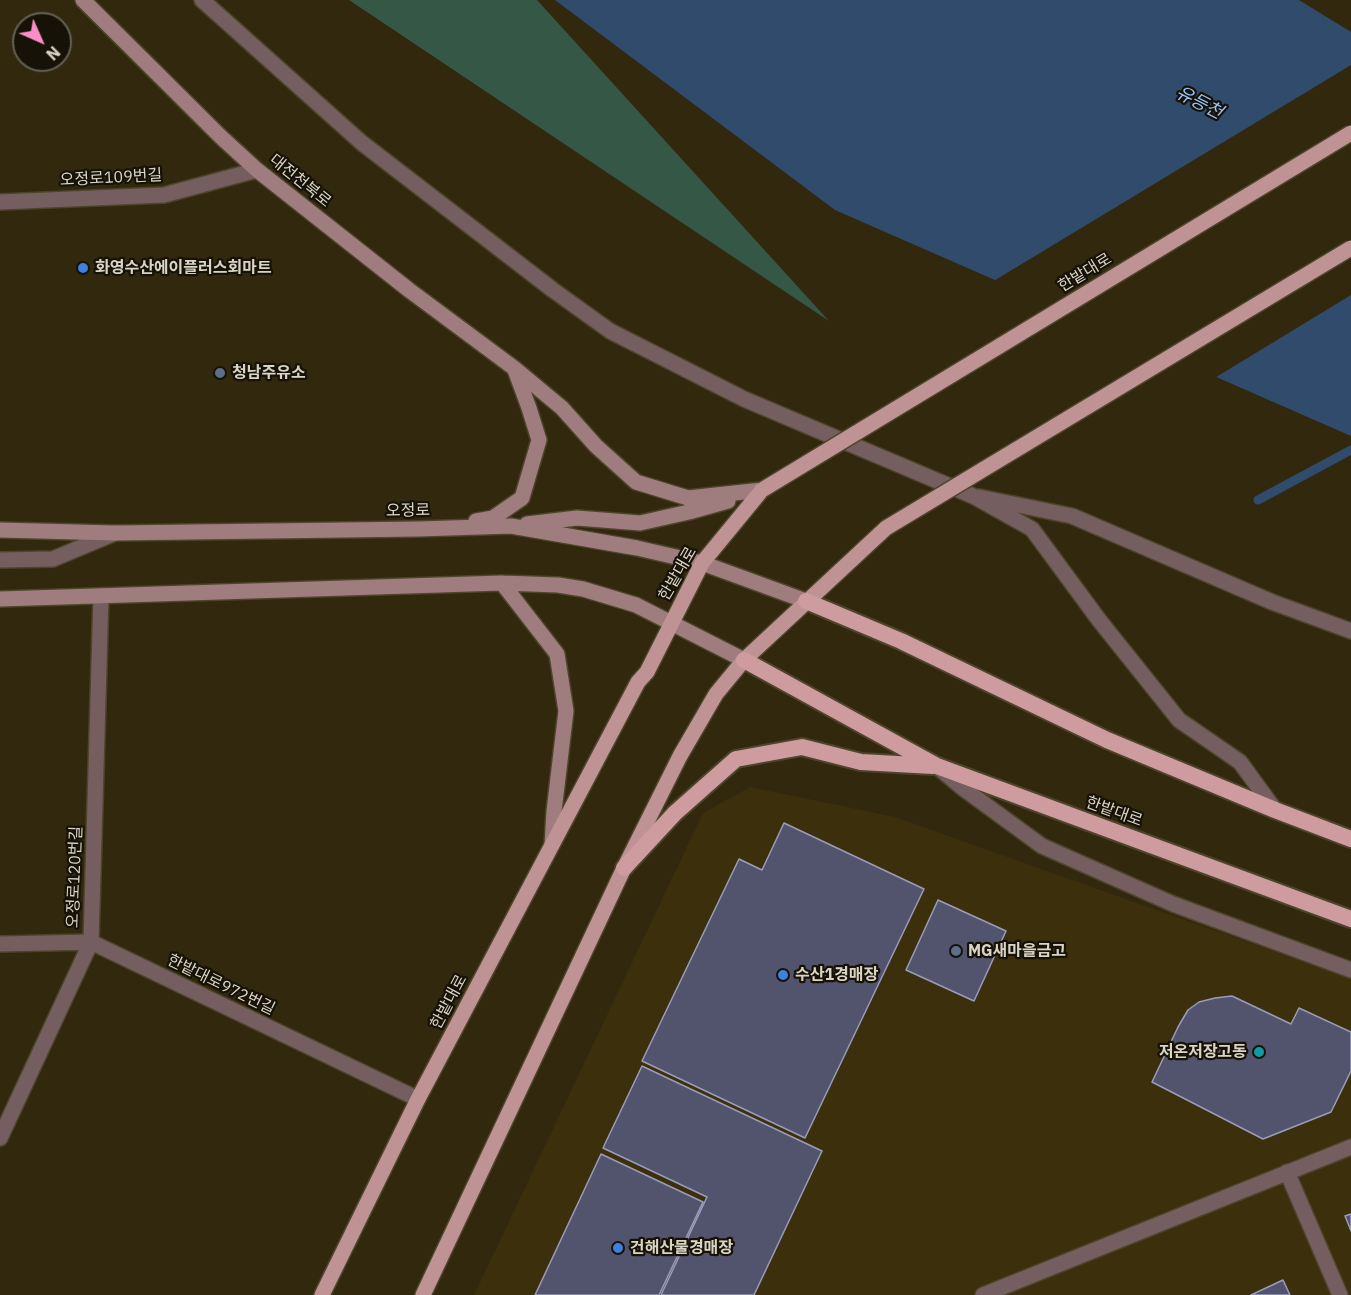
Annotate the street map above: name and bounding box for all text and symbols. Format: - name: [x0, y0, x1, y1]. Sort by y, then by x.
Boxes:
- north arrow: [12, 12, 72, 72]
- text: N: [42, 42, 64, 64]
- water label: 유등천: [1172, 82, 1226, 124]
- street label: 대전천북로: [265, 150, 335, 212]
- street label: 오정로109번길: [59, 166, 163, 190]
- street label: 한밭대로: [1055, 250, 1115, 296]
- place label: 화영수산에이플러스회마트: [95, 258, 272, 278]
- marker: 화영수산에이플러스회마트: [76, 261, 90, 275]
- place label: 청남주유소: [232, 363, 306, 383]
- marker: 청남주유소: [213, 366, 227, 380]
- street label: 오정로: [386, 501, 430, 521]
- street label: 한밭대로: [655, 544, 701, 604]
- street label: 한밭대로: [1083, 793, 1145, 831]
- street label: 오정로120번길: [64, 825, 86, 929]
- place label: MG새마을금고: [968, 941, 1066, 961]
- marker: MG새마을금고: [949, 944, 963, 958]
- street label: 한밭대로972번길: [164, 951, 278, 1019]
- place label: 수산1경매장: [795, 965, 878, 985]
- marker: 수산1경매장: [776, 968, 790, 982]
- street label: 한밭대로: [427, 971, 471, 1033]
- place label: 저온저장고동: [1159, 1042, 1247, 1062]
- marker: 저온저장고동: [1252, 1045, 1266, 1059]
- place label: 건해산물경매장: [630, 1238, 733, 1258]
- marker: 건해산물경매장: [611, 1241, 625, 1255]

